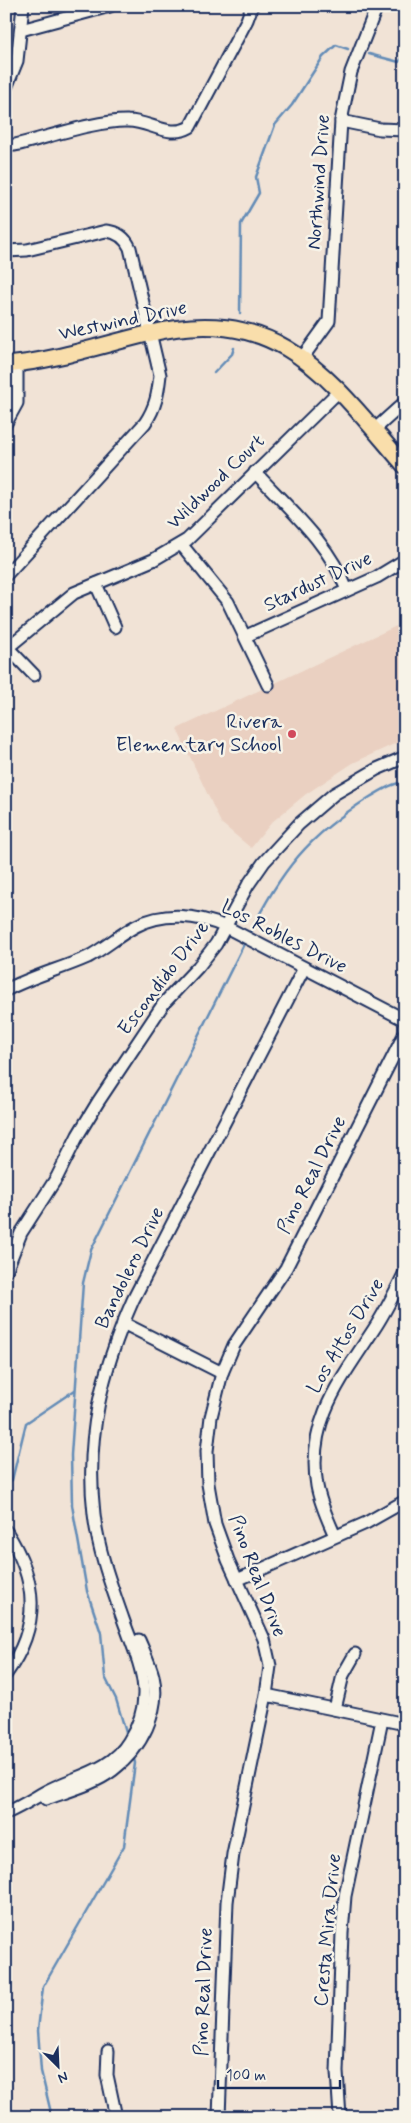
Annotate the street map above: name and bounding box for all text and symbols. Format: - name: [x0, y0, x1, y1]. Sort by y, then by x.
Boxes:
- street label: Northwind Drive: [301, 113, 337, 251]
- street label: Westwind Drive: [56, 294, 190, 348]
- street label: Wildwood Court: [161, 428, 271, 536]
- street label: Stardust Drive: [259, 545, 377, 619]
- place label: Rivera Elementary School: [116, 709, 283, 759]
- marker: Rivera Elementary School: [286, 728, 298, 740]
- street label: Los Robles Drive: [216, 894, 352, 980]
- street label: Escondido Drive: [112, 915, 216, 1041]
- street label: Pino Real Drive: [271, 1111, 353, 1239]
- street label: Bandolero Drive: [89, 1203, 171, 1333]
- street label: Los Altos Drive: [301, 1273, 391, 1399]
- street label: Pino Real Drive: [221, 1511, 293, 1641]
- street label: Cresta Mira Drive: [308, 1852, 348, 2008]
- street label: Pino Real Drive: [188, 1927, 220, 2057]
- north arrow: [32, 2040, 82, 2090]
- scale bar: [218, 2058, 341, 2090]
- text: 100 m: [226, 2066, 266, 2086]
- text: N: [55, 2067, 71, 2087]

